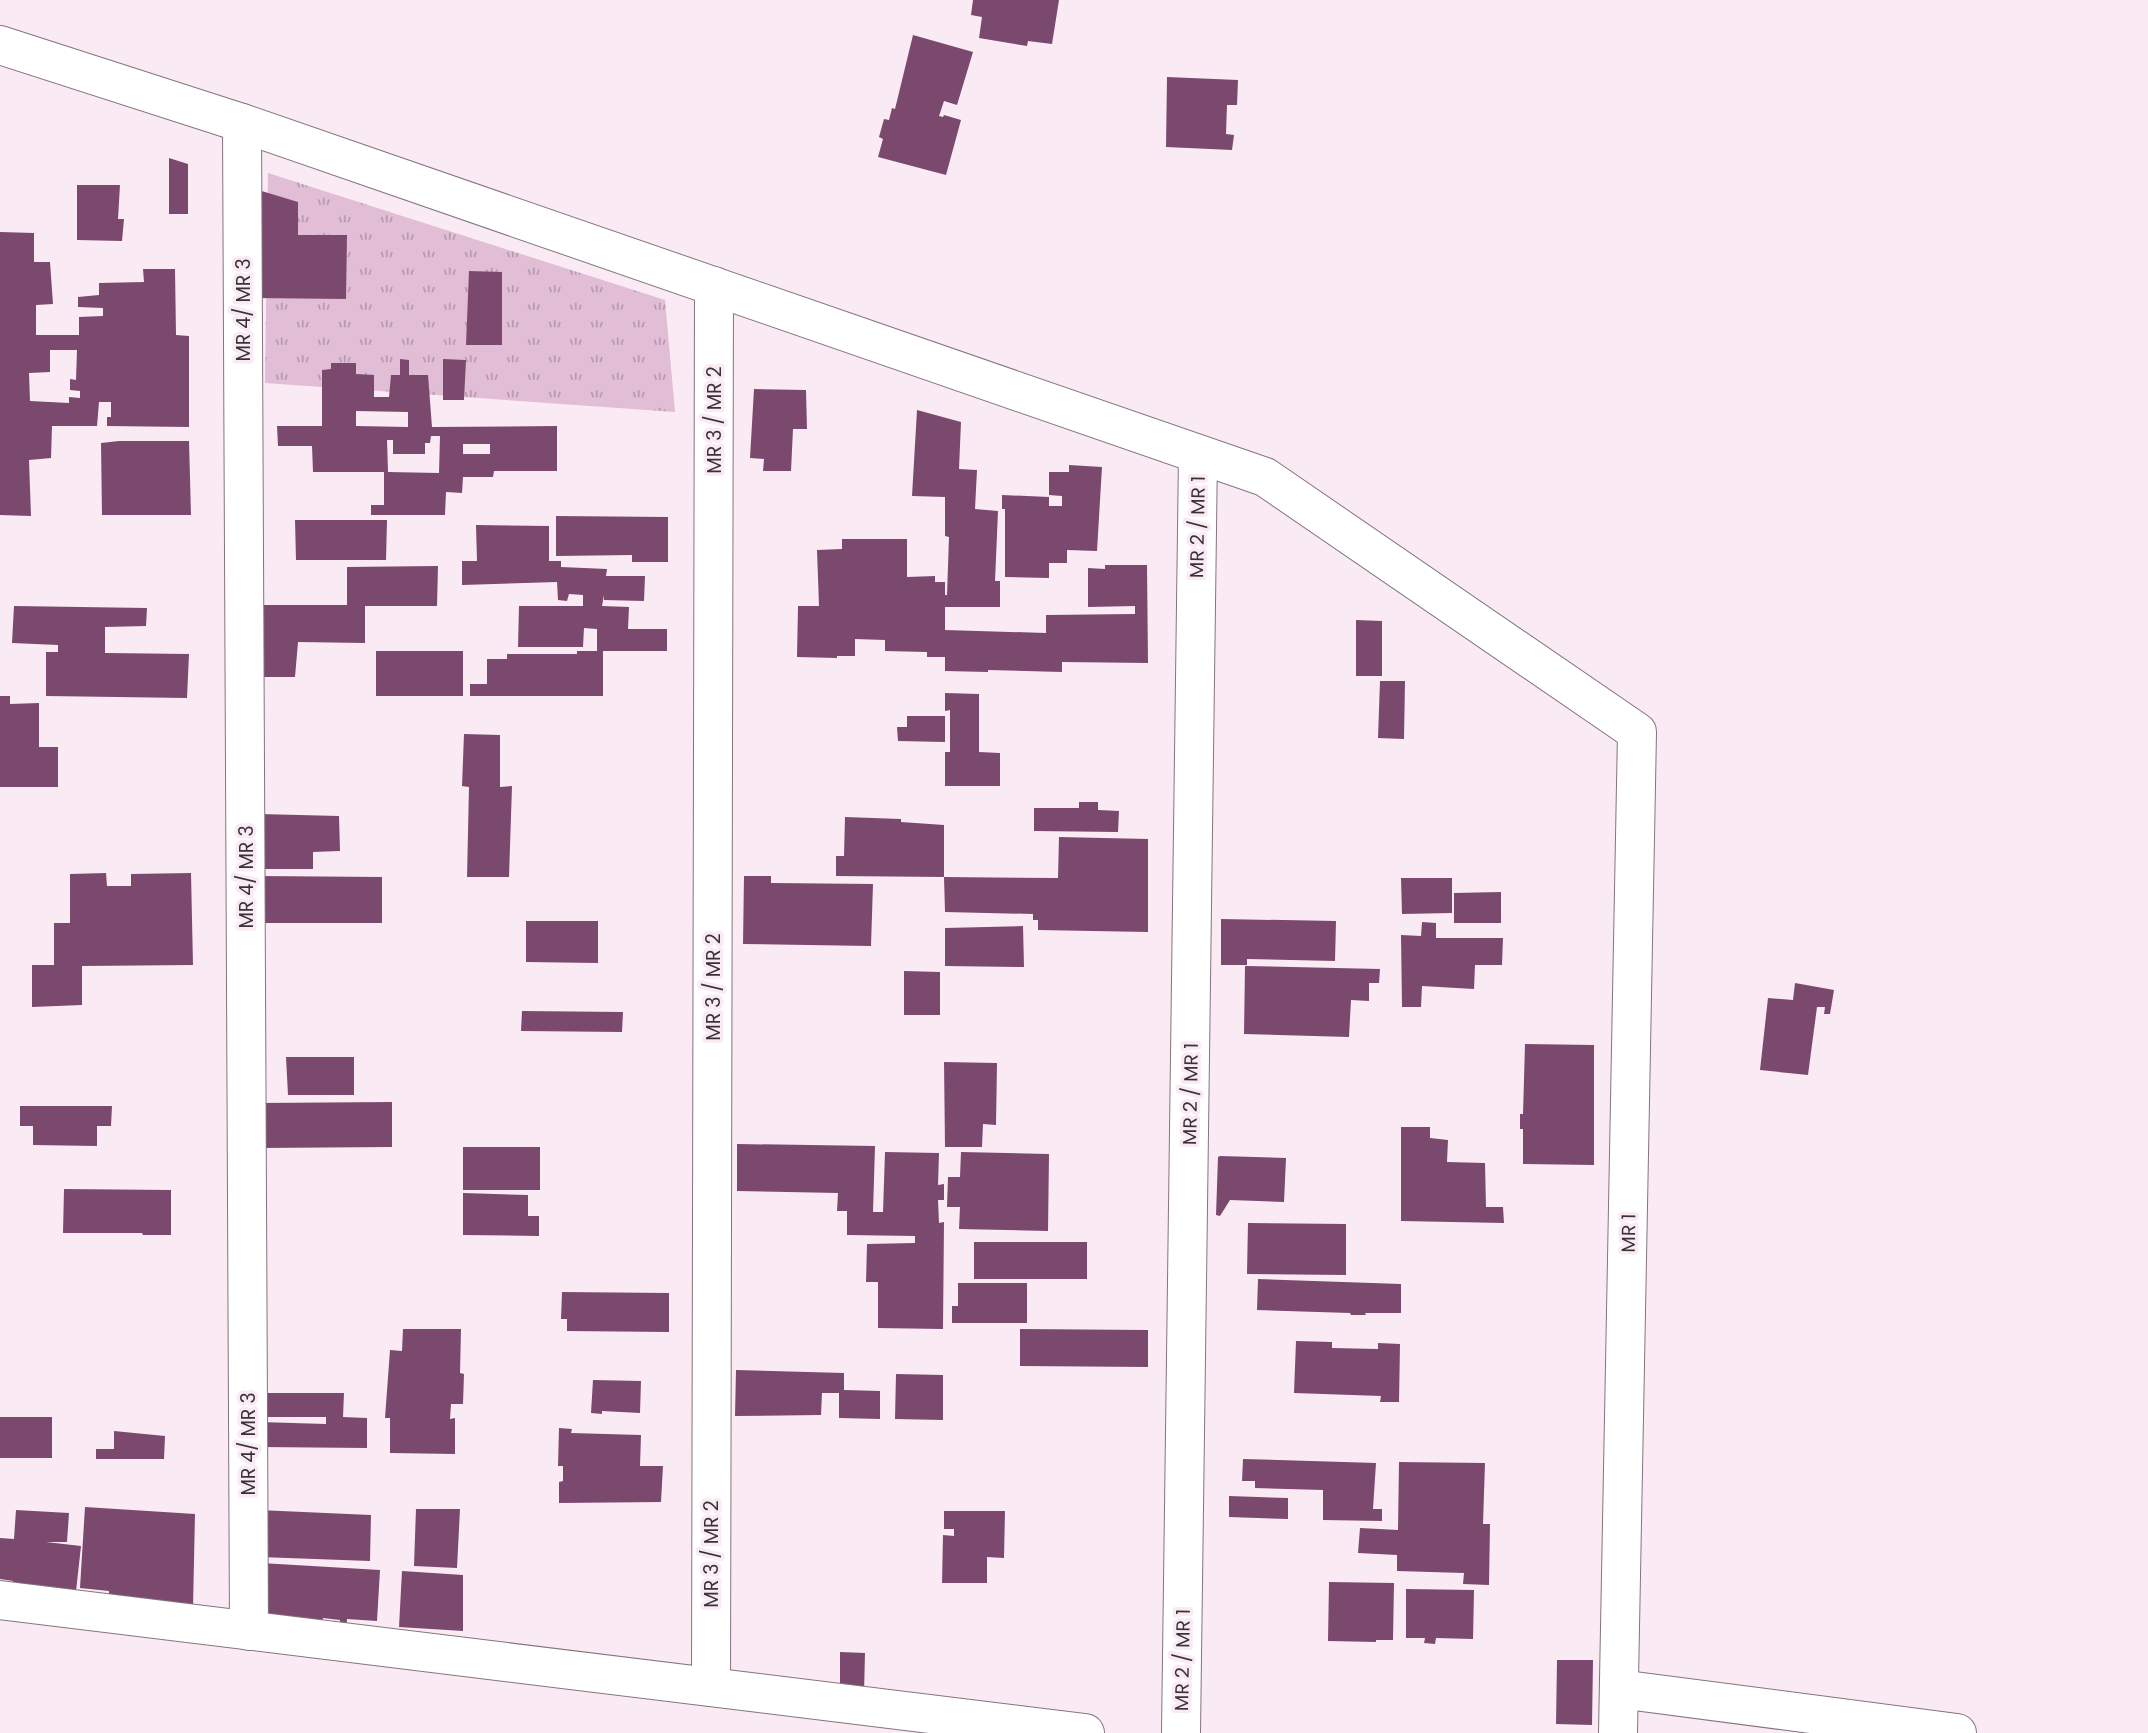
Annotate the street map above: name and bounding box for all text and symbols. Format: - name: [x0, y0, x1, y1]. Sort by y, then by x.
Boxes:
- street label: MR 4/ MR 3: [230, 258, 257, 362]
- street label: MR 3 / MR 2: [701, 366, 728, 474]
- street label: MR 2 / MR 1: [1183, 476, 1212, 578]
- street label: MR 4/ MR 3: [233, 825, 260, 929]
- street label: MR 3 / MR 2: [700, 933, 727, 1041]
- street label: MR 2 / MR 1: [1176, 1043, 1205, 1145]
- street label: MR 1: [1615, 1213, 1642, 1253]
- street label: MR 4/ MR 3: [235, 1392, 262, 1496]
- street label: MR 3 / MR 2: [698, 1500, 725, 1608]
- street label: MR 2 / MR 1: [1168, 1609, 1197, 1711]

